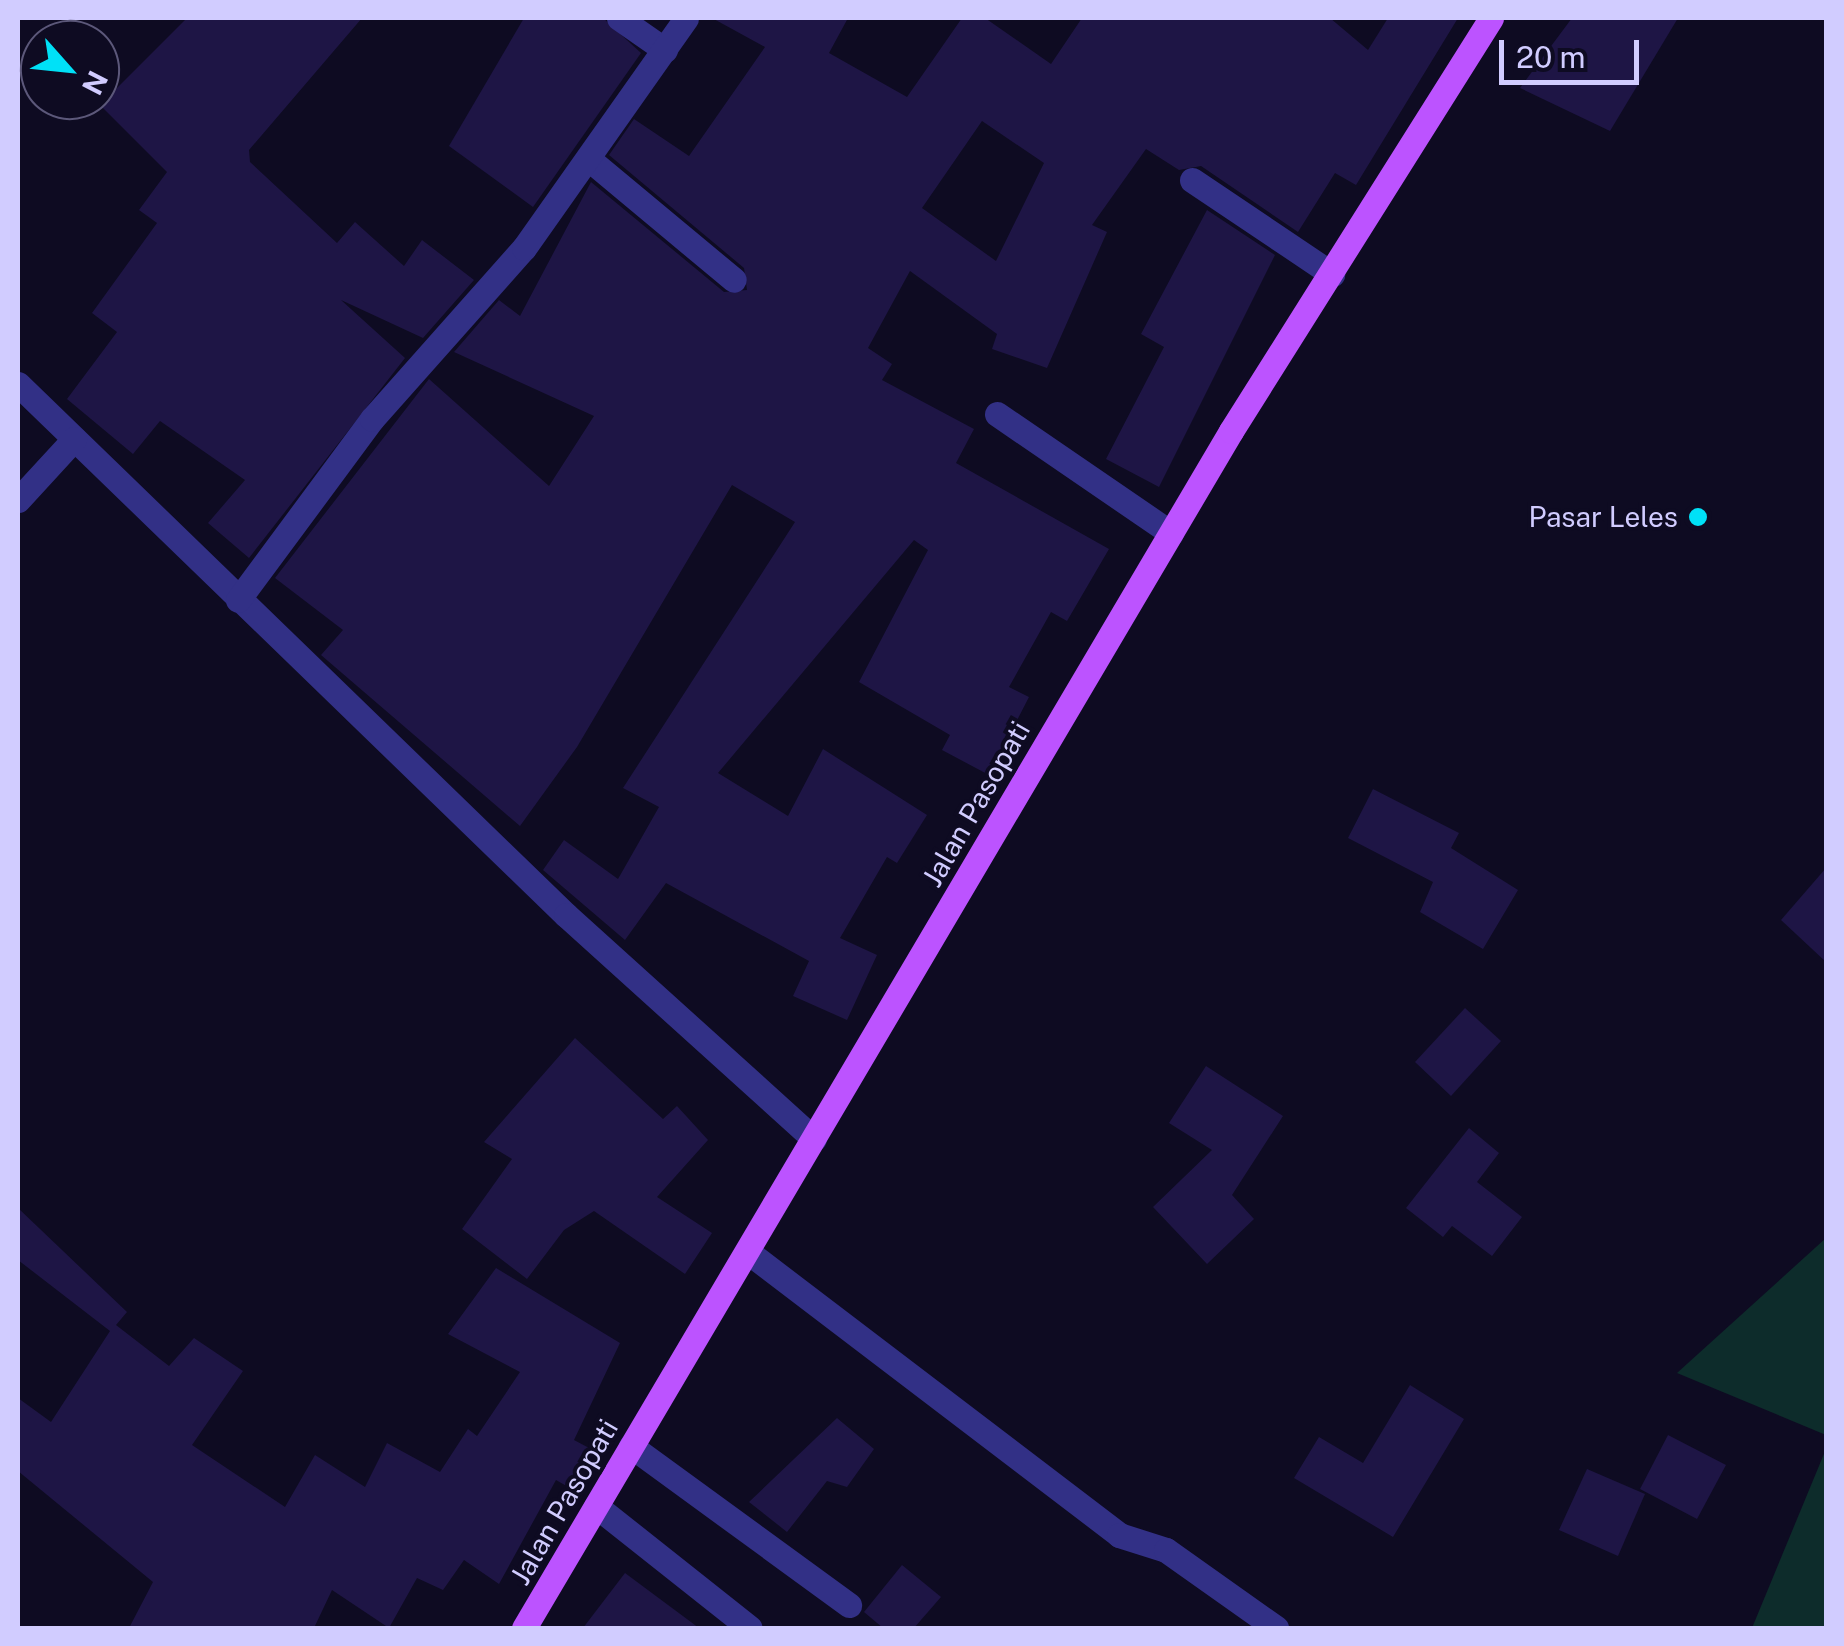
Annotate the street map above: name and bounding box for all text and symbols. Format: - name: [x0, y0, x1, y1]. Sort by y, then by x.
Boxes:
- north arrow: [20, 20, 120, 120]
- scale bar: [1504, 20, 1644, 82]
- text: 20 m: [1516, 39, 1585, 75]
- text: N: [76, 66, 115, 100]
- place label: Pasar Leles: [1528, 500, 1678, 534]
- marker: Pasar Leles: [1687, 506, 1709, 528]
- street label: Jalan Pasopati: [915, 715, 1037, 893]
- street label: Jalan Pasopati: [503, 1413, 625, 1591]

